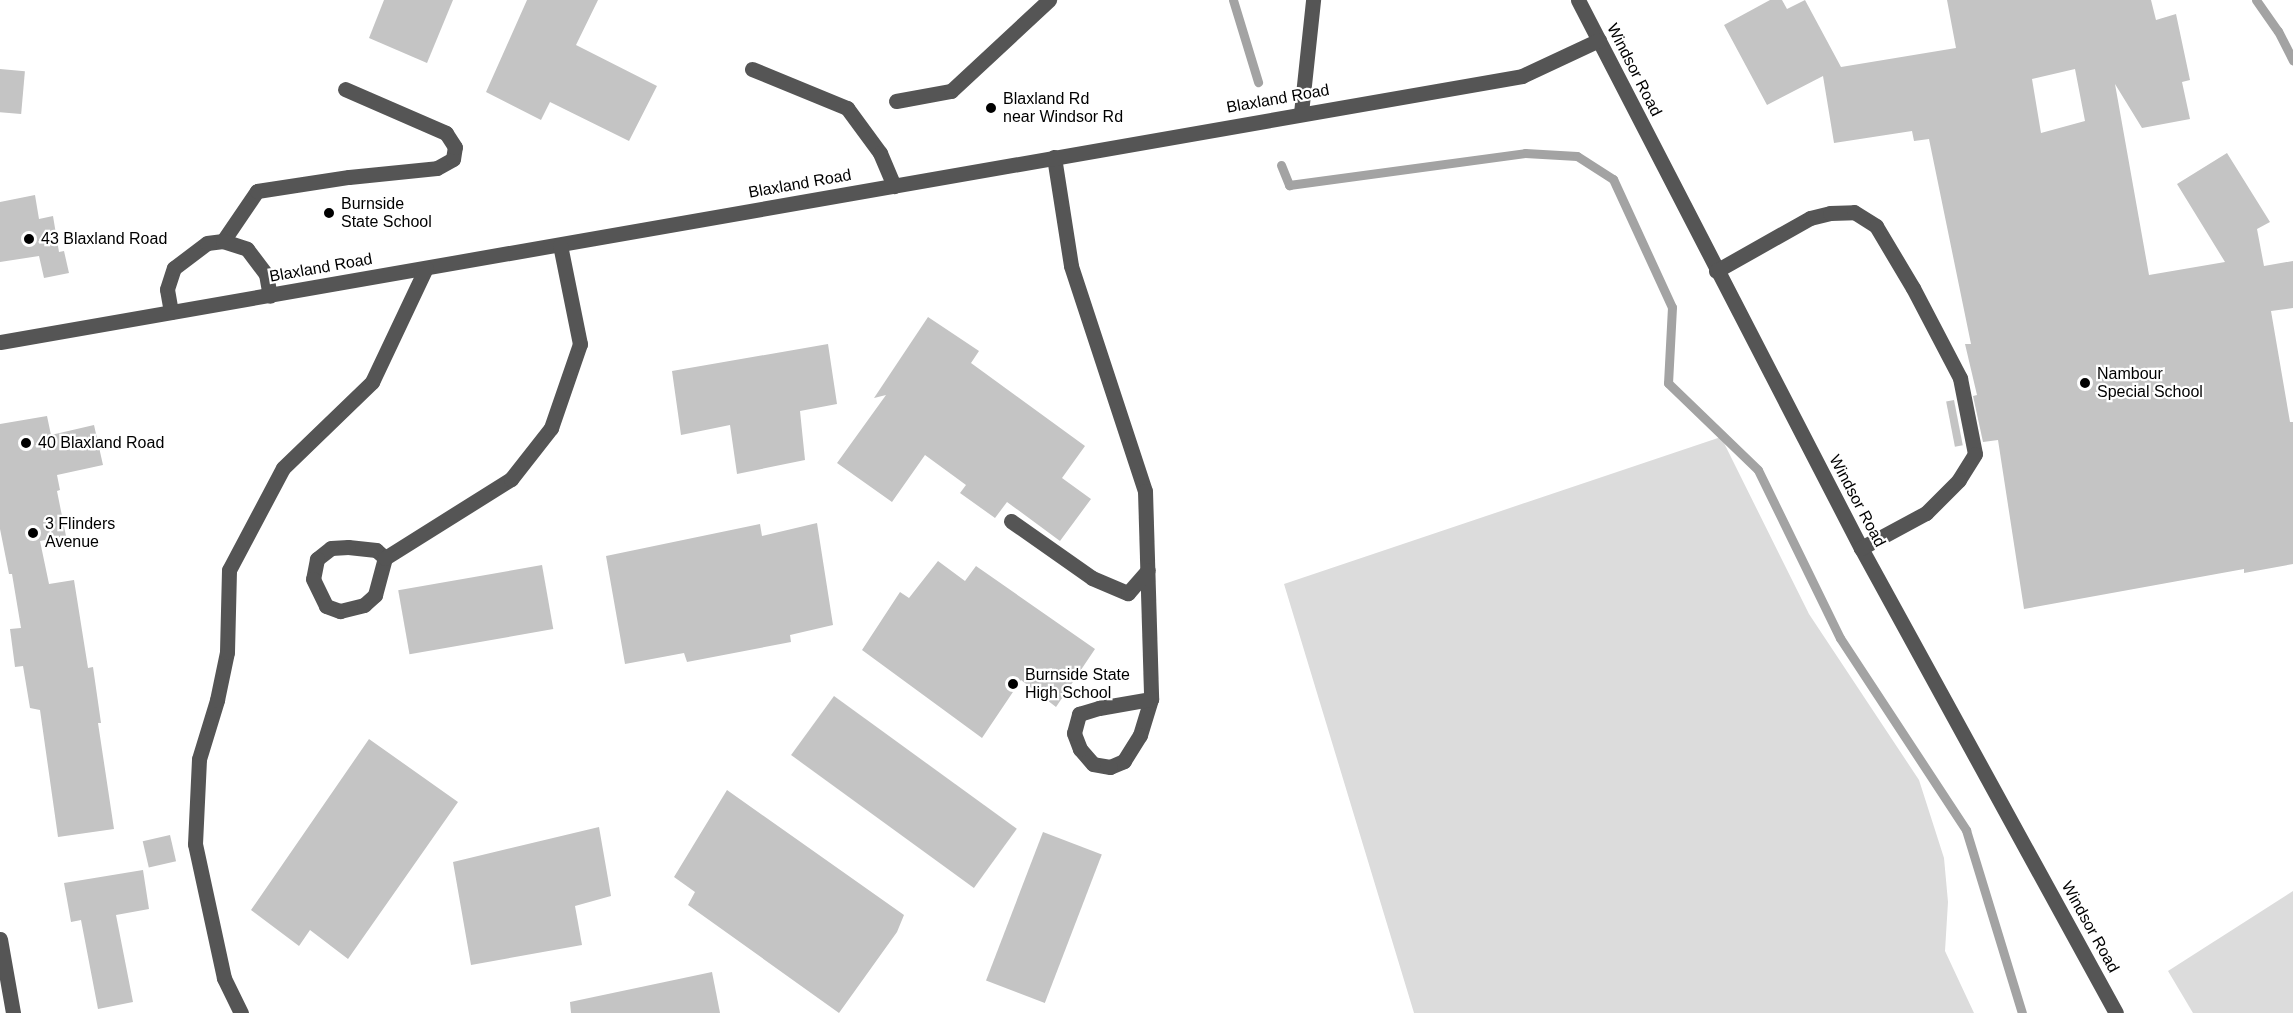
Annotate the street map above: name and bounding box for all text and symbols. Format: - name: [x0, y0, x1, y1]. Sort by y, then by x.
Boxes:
- street label: Windsor Road: [1602, 20, 1666, 120]
- street label: Blaxland Road: [1225, 81, 1331, 117]
- place label: Blaxland Rd near Windsor Rd: [1003, 89, 1123, 127]
- marker: Blaxland Rd near Windsor Rd: [984, 101, 998, 115]
- street label: Blaxland Road: [747, 166, 853, 202]
- place label: Burnside State School: [341, 194, 432, 232]
- marker: Burnside State School: [322, 206, 336, 220]
- place label: 43 Blaxland Road: [41, 229, 167, 249]
- marker: 43 Blaxland Road: [22, 232, 36, 246]
- street label: Blaxland Road: [268, 250, 374, 286]
- place label: Nambour Special School: [2097, 364, 2203, 402]
- marker: Nambour Special School: [2078, 376, 2092, 390]
- place label: 40 Blaxland Road: [38, 433, 164, 453]
- marker: 40 Blaxland Road: [19, 436, 33, 450]
- street label: Windsor Road: [1825, 452, 1889, 550]
- place label: 3 Flinders Avenue: [45, 514, 115, 552]
- marker: 3 Flinders Avenue: [26, 526, 40, 540]
- place label: Burnside State High School: [1025, 665, 1130, 703]
- marker: Burnside State High School: [1006, 677, 1020, 691]
- street label: Windsor Road: [2057, 878, 2123, 976]

